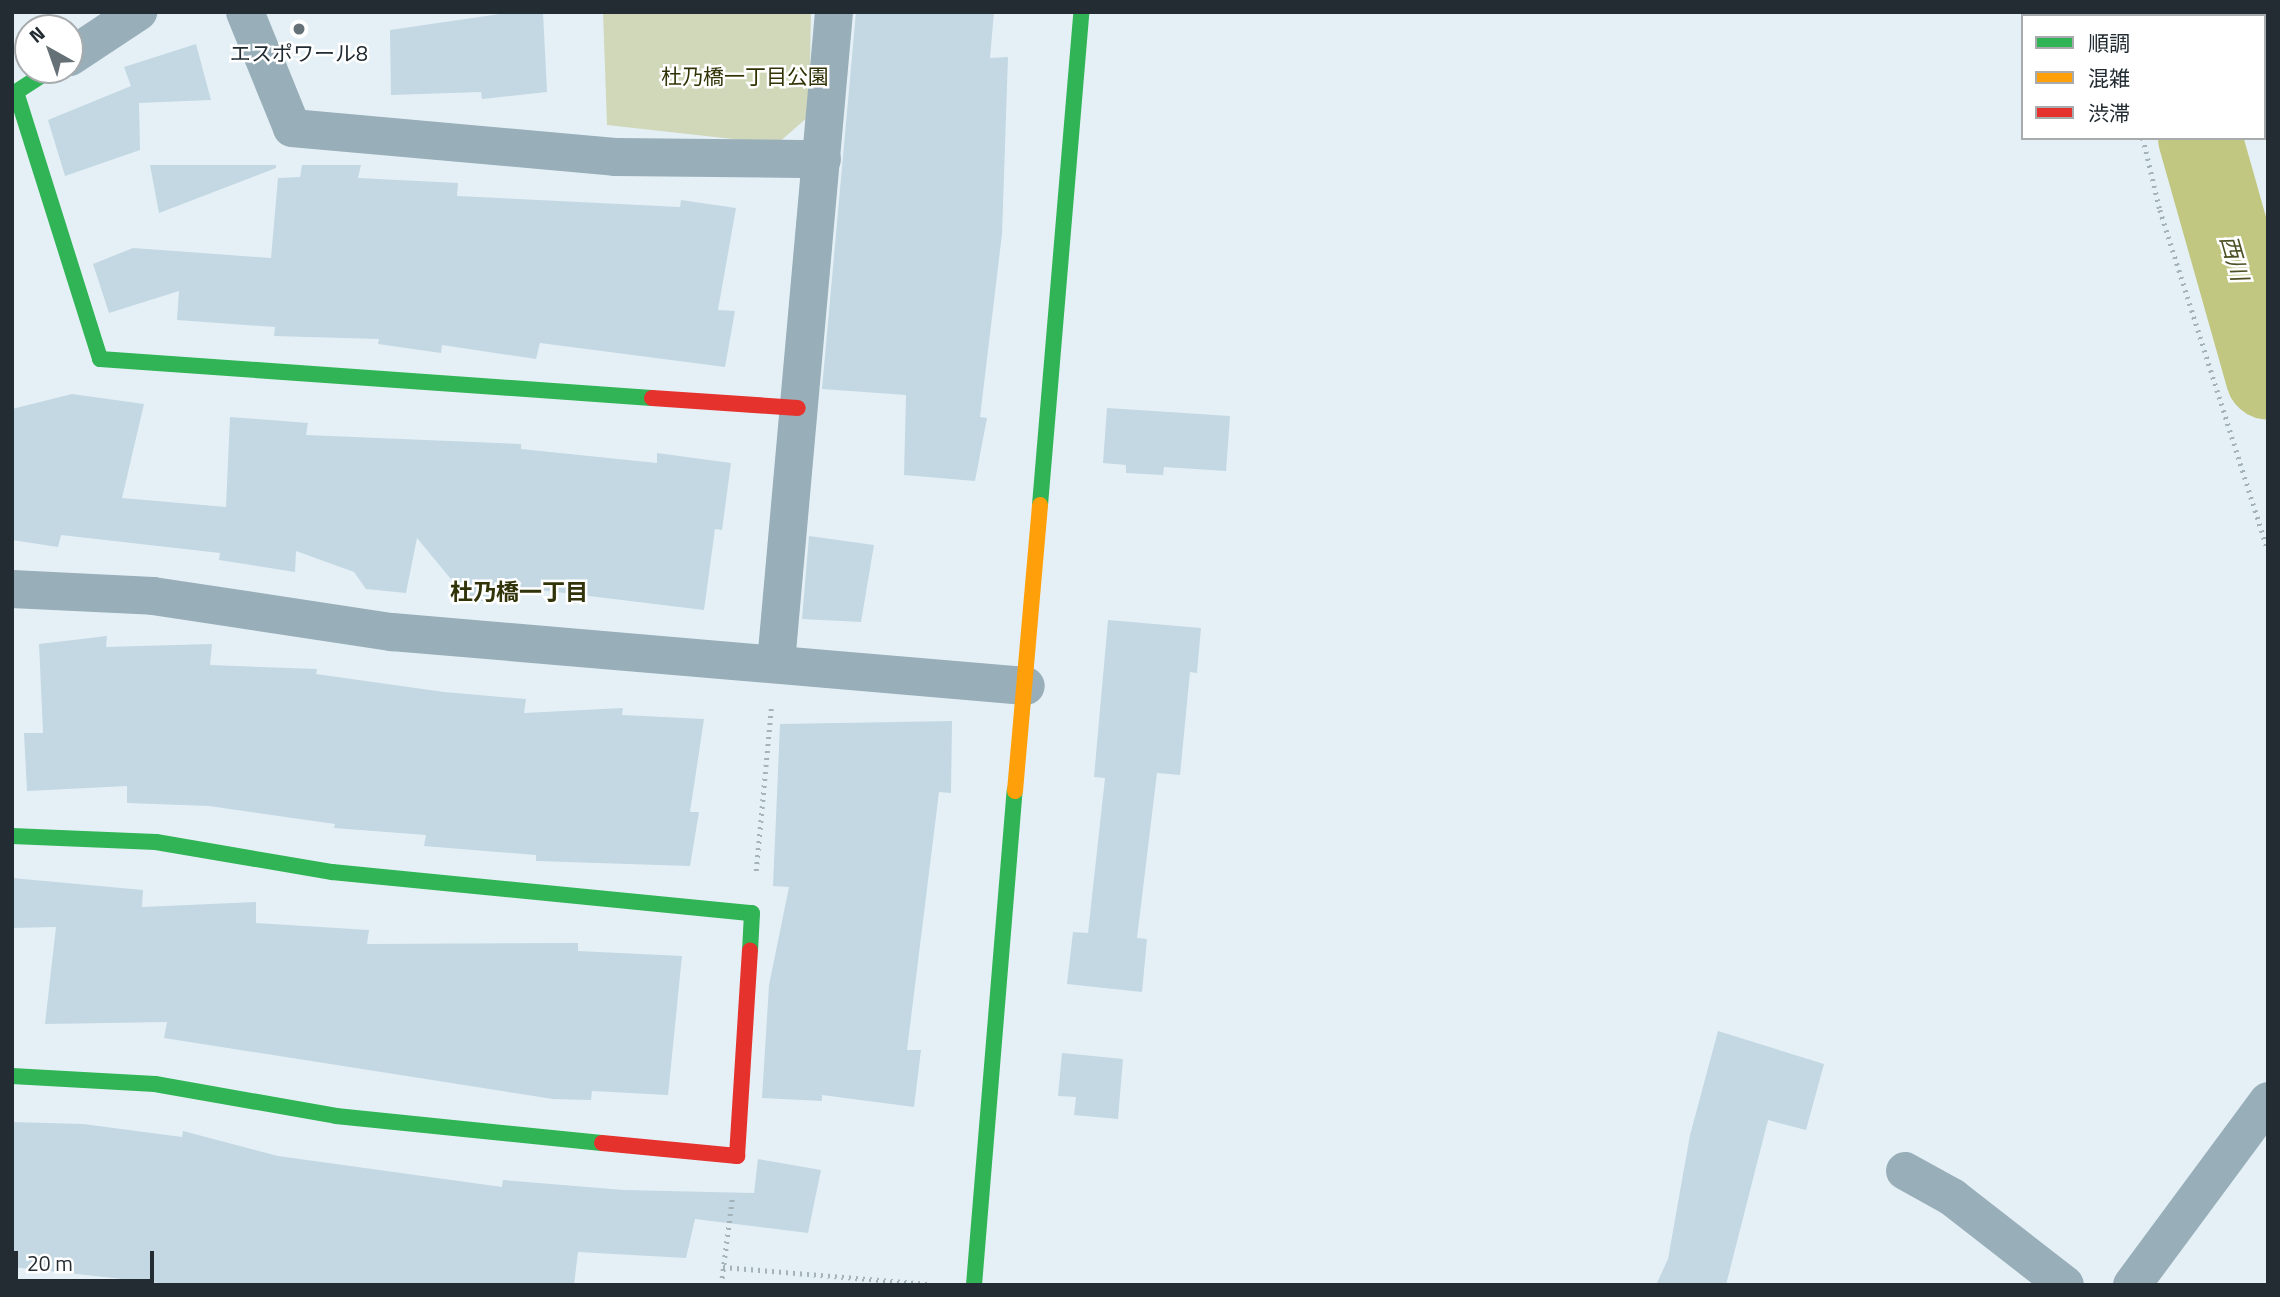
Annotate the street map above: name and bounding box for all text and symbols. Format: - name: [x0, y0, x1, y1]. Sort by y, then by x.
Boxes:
- north arrow: [14, 14, 84, 84]
- legend: [2021, 14, 2266, 140]
- text: N: [22, 19, 51, 49]
- marker: エスポワール8: [291, 21, 307, 37]
- text: 順調: [2088, 27, 2130, 59]
- place label: エスポワール8: [230, 40, 368, 66]
- text: 混雑: [2088, 62, 2130, 94]
- park label: 杜乃橋一丁目公園: [661, 63, 829, 89]
- text: 渋滞: [2088, 97, 2130, 129]
- water label: 西川: [2214, 232, 2254, 284]
- district label: 杜乃橋一丁目: [450, 578, 588, 606]
- scale bar: [18, 1238, 158, 1282]
- text: 20 m: [27, 1247, 73, 1279]

